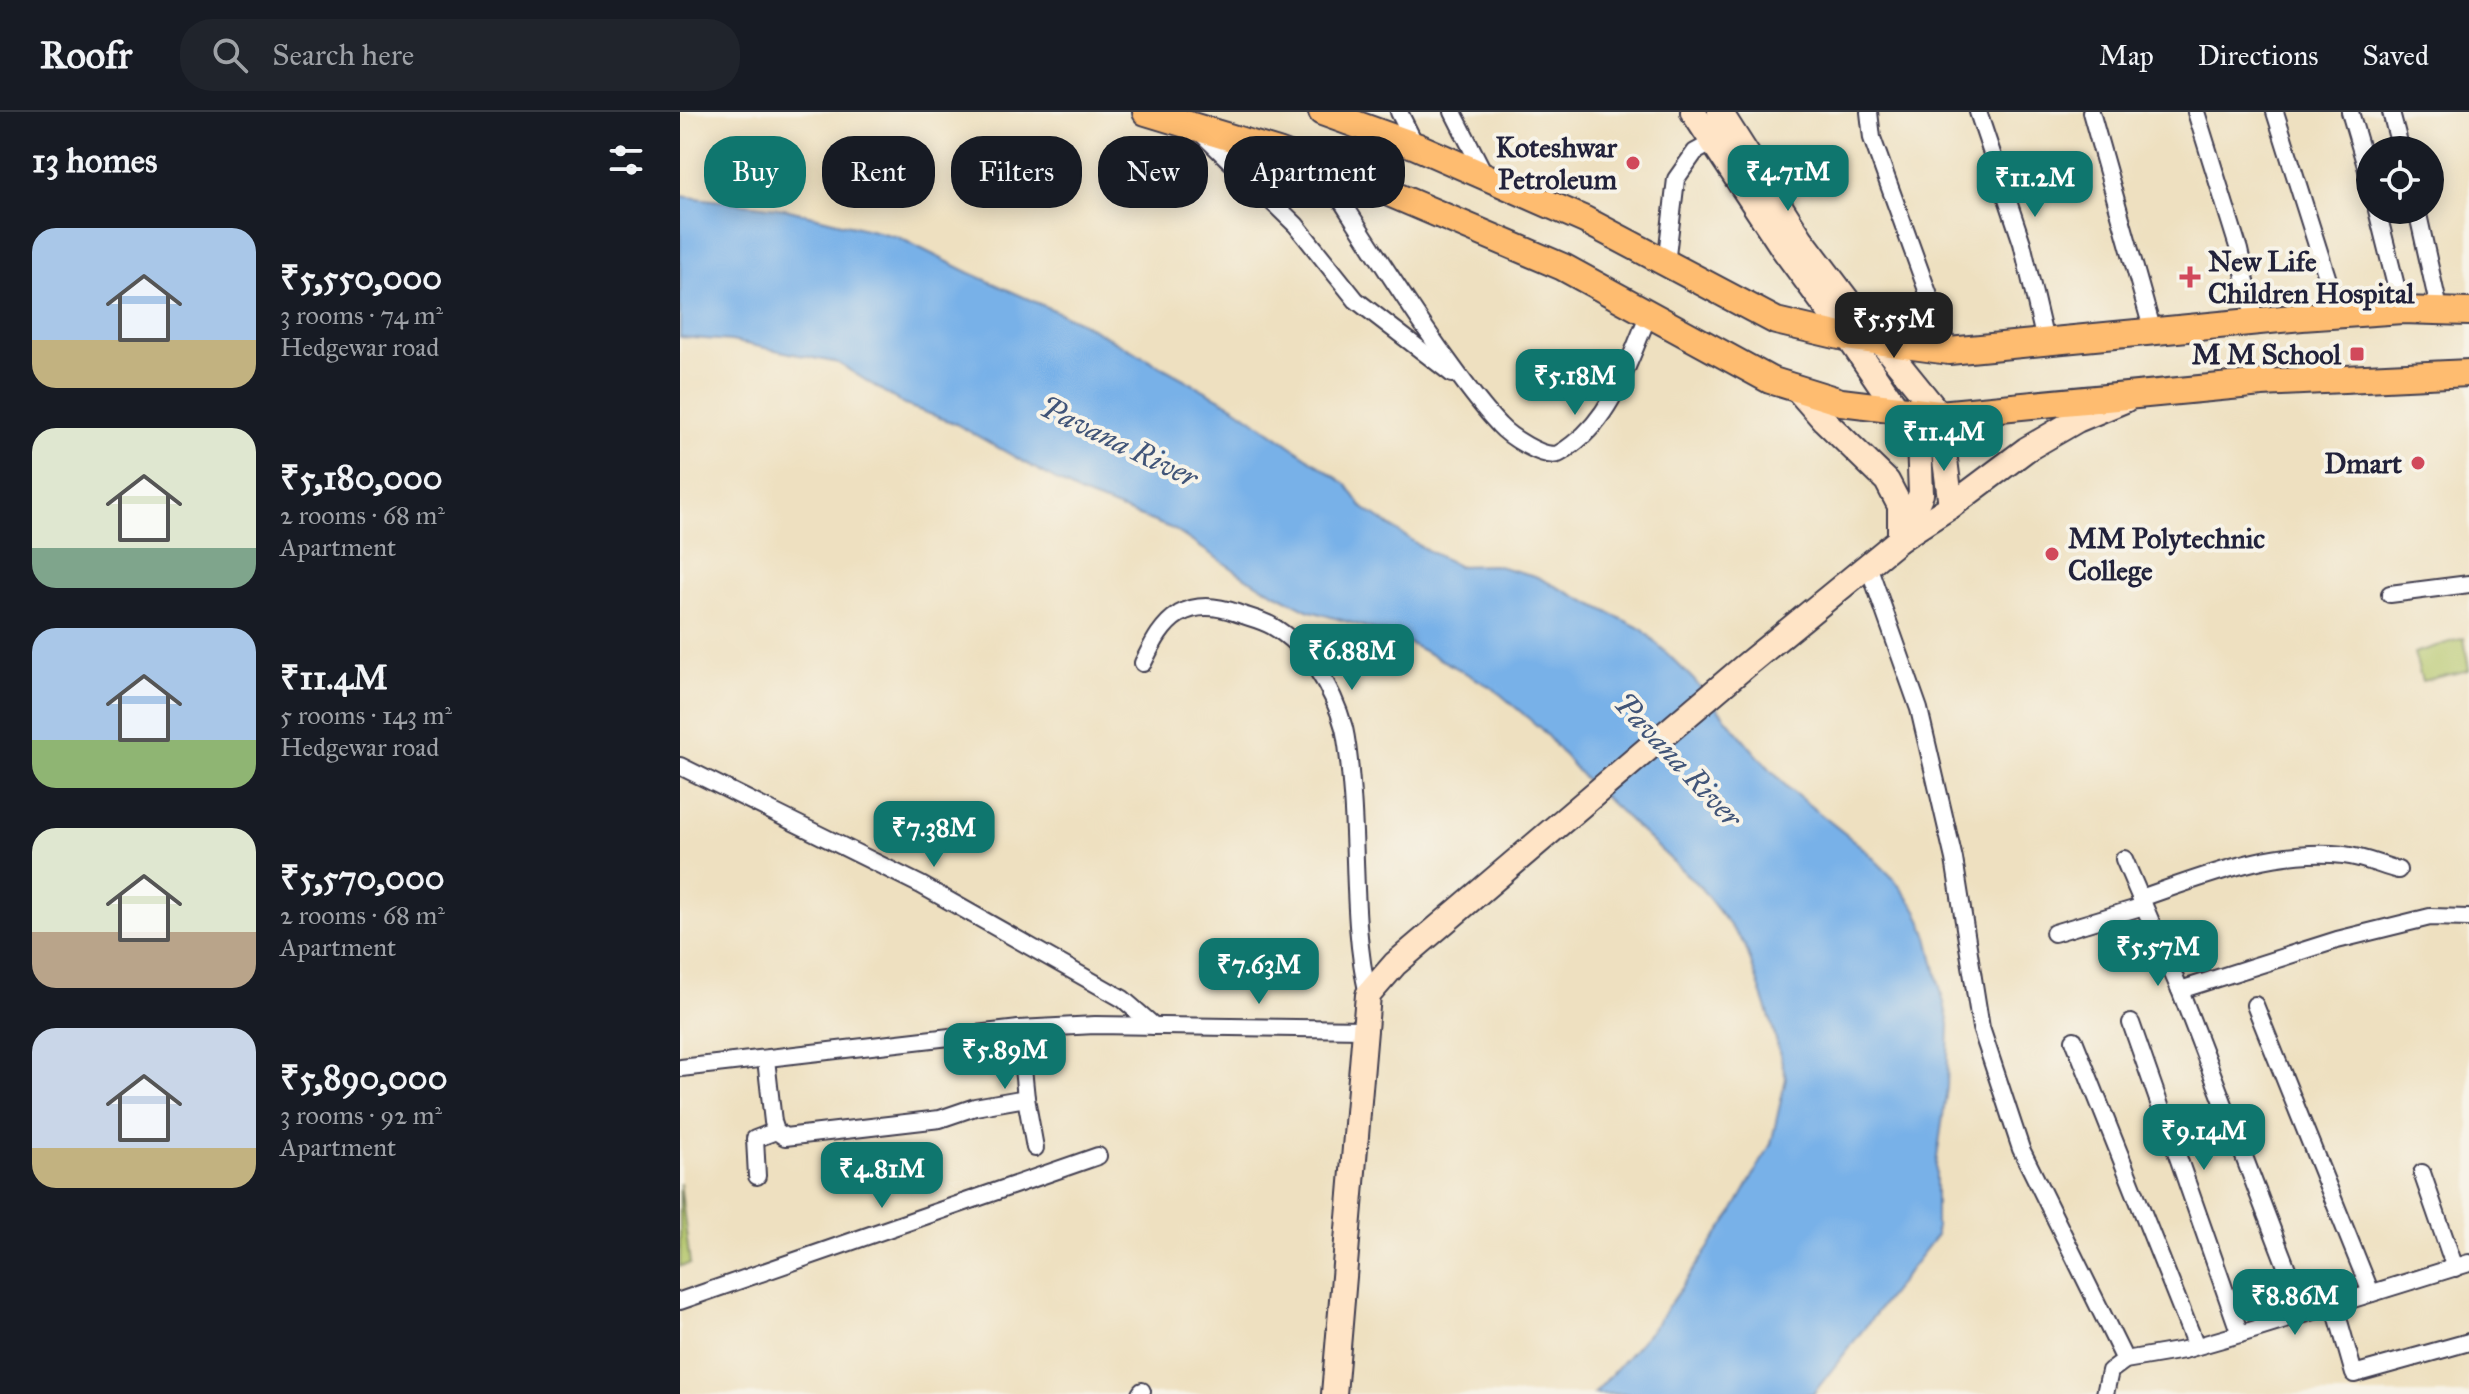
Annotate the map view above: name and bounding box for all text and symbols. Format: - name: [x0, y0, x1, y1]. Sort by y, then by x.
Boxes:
- search box: [180, 19, 740, 91]
- text: Roofr: [40, 32, 132, 78]
- icon: search: [208, 33, 252, 77]
- text: Search here: [272, 37, 414, 73]
- text: Map: [2099, 38, 2154, 73]
- text: Directions: [2198, 38, 2319, 73]
- text: Saved: [2363, 38, 2429, 73]
- place label: Koteshwar Petroleum: [1496, 130, 1617, 197]
- chip: Buy: [704, 136, 806, 208]
- chip: Rent: [822, 136, 935, 208]
- chip: Filters: [951, 136, 1082, 208]
- chip: New: [1098, 136, 1208, 208]
- chip: Apartment: [1224, 136, 1405, 208]
- map controls: [2356, 136, 2444, 224]
- button: locate: [2356, 136, 2444, 224]
- icon: filters: [604, 138, 648, 182]
- text: 13 homes: [32, 140, 157, 181]
- pin: ₹4.71M: [1723, 145, 1853, 213]
- pin: ₹11.2M: [1970, 151, 2100, 219]
- marker: Koteshwar Petroleum: [1624, 154, 1642, 172]
- text: ₹4.71M: [1746, 155, 1830, 187]
- text: ₹11.2M: [1995, 161, 2075, 193]
- place label: New Life Children Hospital: [2208, 244, 2415, 311]
- text: ₹5,550,000: [280, 257, 442, 298]
- icon: home: [96, 260, 192, 356]
- marker: New Life Children Hospital: [2179, 266, 2201, 288]
- pin: ₹5.55M: [1829, 292, 1959, 360]
- text: 3 rooms · 74 m²: [280, 299, 443, 331]
- text: ₹5.55M: [1853, 302, 1935, 334]
- text: Hedgewar road: [280, 331, 439, 363]
- place label: M M School: [2192, 337, 2341, 372]
- marker: M M School: [2348, 345, 2366, 363]
- pin: ₹5.18M: [1510, 349, 1640, 417]
- text: ₹5.18M: [1534, 359, 1616, 391]
- water label: Pavana River: [1034, 388, 1205, 496]
- pin: ₹11.4M: [1879, 405, 2009, 473]
- text: ₹11.4M: [1903, 415, 1985, 447]
- place label: Dmart: [2324, 446, 2402, 481]
- marker: Dmart: [2409, 454, 2427, 472]
- text: ₹5,180,000: [280, 457, 443, 498]
- icon: home: [96, 460, 192, 556]
- text: 2 rooms · 68 m²: [280, 499, 445, 531]
- place label: MM Polytechnic College: [2068, 521, 2265, 588]
- text: Apartment: [280, 531, 396, 563]
- marker: MM Polytechnic College: [2043, 545, 2061, 563]
- pin: ₹6.88M: [1287, 624, 1417, 692]
- text: ₹6.88M: [1308, 634, 1396, 666]
- text: ₹11.4M: [280, 657, 388, 698]
- icon: home: [96, 660, 192, 756]
- water label: Pavana River: [1607, 685, 1750, 836]
- text: 5 rooms · 143 m²: [280, 699, 452, 731]
- text: Hedgewar road: [280, 731, 439, 763]
- pin: ₹7.38M: [869, 801, 999, 869]
- text: ₹7.38M: [892, 811, 976, 843]
- text: ₹5,570,000: [280, 857, 444, 898]
- icon: home: [96, 860, 192, 956]
- text: 2 rooms · 68 m²: [280, 899, 445, 931]
- pin: ₹5.57M: [2093, 920, 2223, 988]
- text: ₹5.57M: [2116, 930, 2200, 962]
- text: Apartment: [280, 931, 396, 963]
- pin: ₹7.63M: [1194, 938, 1324, 1006]
- text: ₹7.63M: [1217, 948, 1301, 980]
- pin: ₹5.89M: [940, 1023, 1070, 1091]
- text: ₹5.89M: [962, 1033, 1048, 1065]
- text: ₹5,890,000: [280, 1057, 447, 1098]
- icon: home: [96, 1060, 192, 1156]
- text: 3 rooms · 92 m²: [280, 1099, 442, 1131]
- pin: ₹9.14M: [2139, 1104, 2269, 1172]
- text: ₹9.14M: [2161, 1114, 2247, 1146]
- text: Apartment: [280, 1131, 396, 1163]
- pin: ₹4.81M: [817, 1142, 947, 1210]
- text: ₹4.81M: [839, 1152, 925, 1184]
- pin: ₹8.86M: [2230, 1269, 2360, 1337]
- text: ₹8.86M: [2251, 1279, 2339, 1311]

